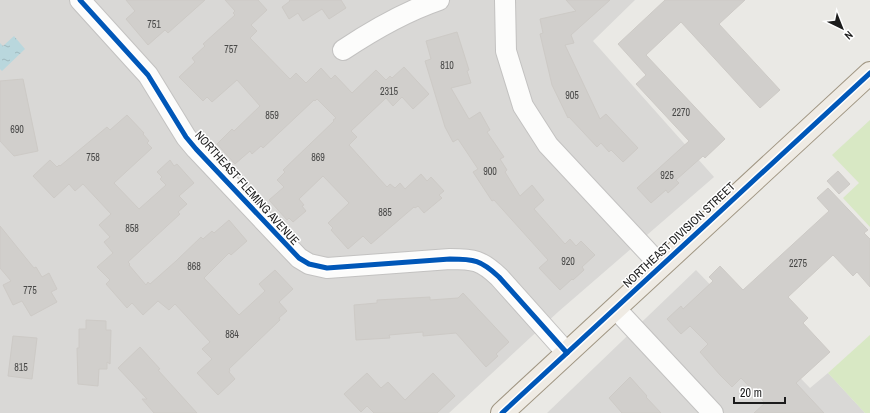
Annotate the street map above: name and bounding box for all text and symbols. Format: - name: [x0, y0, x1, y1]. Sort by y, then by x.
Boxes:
- north arrow: [822, 8, 862, 48]
- house number: 751: [147, 18, 161, 31]
- text: N: [842, 28, 856, 43]
- house number: 757: [224, 43, 238, 56]
- house number: 810: [440, 59, 454, 72]
- house number: 2315: [380, 85, 399, 98]
- house number: 905: [565, 89, 579, 102]
- house number: 2270: [672, 106, 691, 119]
- house number: 859: [265, 109, 279, 122]
- house number: 690: [10, 123, 24, 136]
- street label: NORTHEAST FLEMING AVENUE: [191, 127, 303, 249]
- house number: 758: [86, 151, 100, 164]
- house number: 869: [311, 151, 325, 164]
- house number: 900: [483, 165, 497, 178]
- house number: 925: [660, 169, 674, 182]
- street label: NORTHEAST DIVISION STREET: [619, 179, 739, 291]
- house number: 885: [378, 206, 392, 219]
- house number: 858: [125, 222, 139, 235]
- house number: 920: [561, 255, 575, 268]
- house number: 2275: [789, 257, 808, 270]
- house number: 868: [187, 260, 201, 273]
- house number: 775: [23, 284, 37, 297]
- house number: 884: [225, 328, 239, 341]
- house number: 815: [14, 361, 28, 374]
- scale bar: [734, 379, 785, 405]
- text: 20 m: [740, 385, 762, 401]

